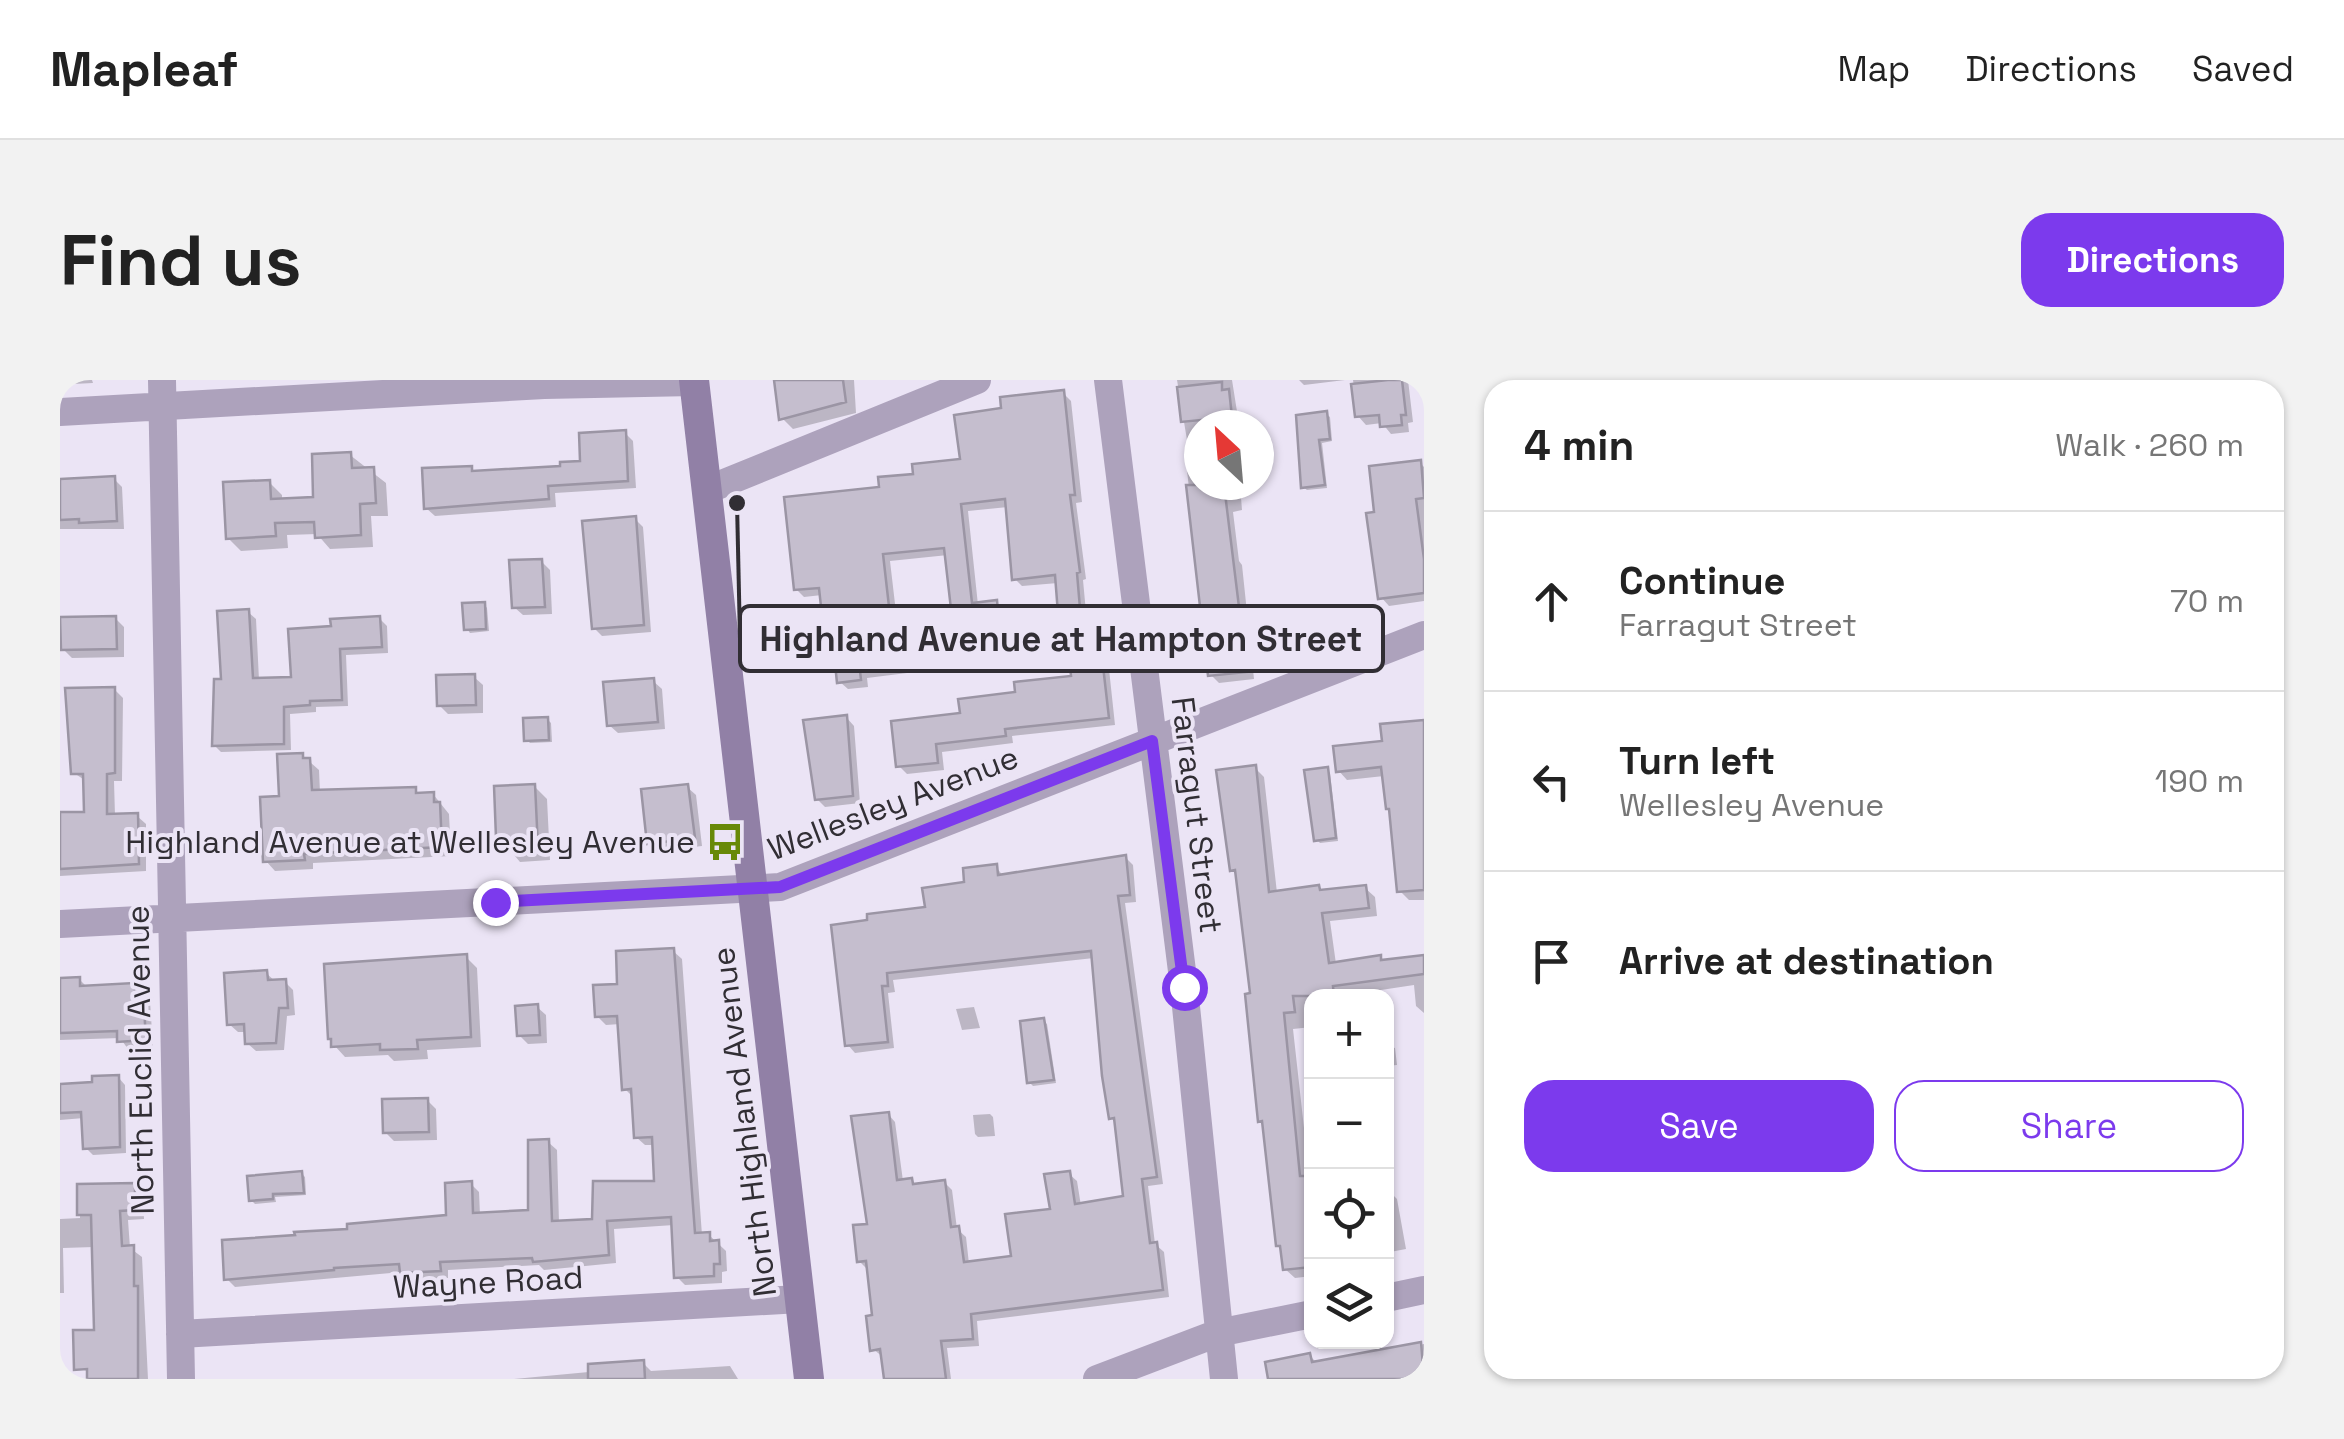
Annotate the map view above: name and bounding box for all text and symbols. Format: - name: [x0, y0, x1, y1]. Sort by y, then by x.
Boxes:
- text: Mapleaf: [50, 39, 238, 100]
- text: Map: [1837, 47, 1910, 91]
- text: Directions: [1965, 47, 2137, 91]
- text: Saved: [2192, 47, 2294, 91]
- button: Directions: [2021, 213, 2284, 307]
- text: Find us: [60, 216, 301, 305]
- north arrow: [1184, 410, 1274, 500]
- text: 4 min: [1524, 419, 1634, 472]
- text: Walk · 260 m: [2055, 425, 2244, 465]
- text: Continue: [1619, 557, 1785, 605]
- icon: ahead: [1524, 574, 1579, 629]
- text: 70 m: [2170, 581, 2244, 621]
- text: Farragut Street: [1619, 605, 1857, 645]
- callout: Highland Avenue at Hampton Street: [740, 606, 1383, 671]
- text: Highland Avenue at Hampton Street: [760, 617, 1362, 661]
- street label: Farragut Street: [1163, 695, 1231, 935]
- street label: Wellesley Avenue: [762, 737, 1024, 869]
- text: Turn left: [1619, 737, 1775, 785]
- icon: left: [1524, 754, 1579, 809]
- text: 190 m: [2155, 761, 2244, 801]
- text: Wellesley Avenue: [1619, 785, 1884, 825]
- bus stop icon: Highland Avenue at Wellesley Avenue: [704, 821, 746, 863]
- place label: Highland Avenue at Wellesley Avenue: [125, 822, 695, 862]
- route end: [473, 880, 519, 926]
- street label: North Euclid Avenue: [117, 905, 163, 1215]
- icon: arrive: [1524, 934, 1579, 989]
- text: Arrive at destination: [1619, 937, 1994, 985]
- street label: North Highland Avenue: [703, 945, 785, 1299]
- route start: [1162, 965, 1208, 1011]
- map controls: [1304, 989, 1394, 1349]
- button: +: [1304, 989, 1394, 1079]
- button: −: [1304, 1079, 1394, 1169]
- button: Save: [1524, 1080, 1874, 1172]
- button: Share: [1894, 1080, 2244, 1172]
- button: locate: [1304, 1169, 1394, 1259]
- street label: Wayne Road: [392, 1257, 584, 1307]
- button: layers: [1304, 1259, 1394, 1349]

